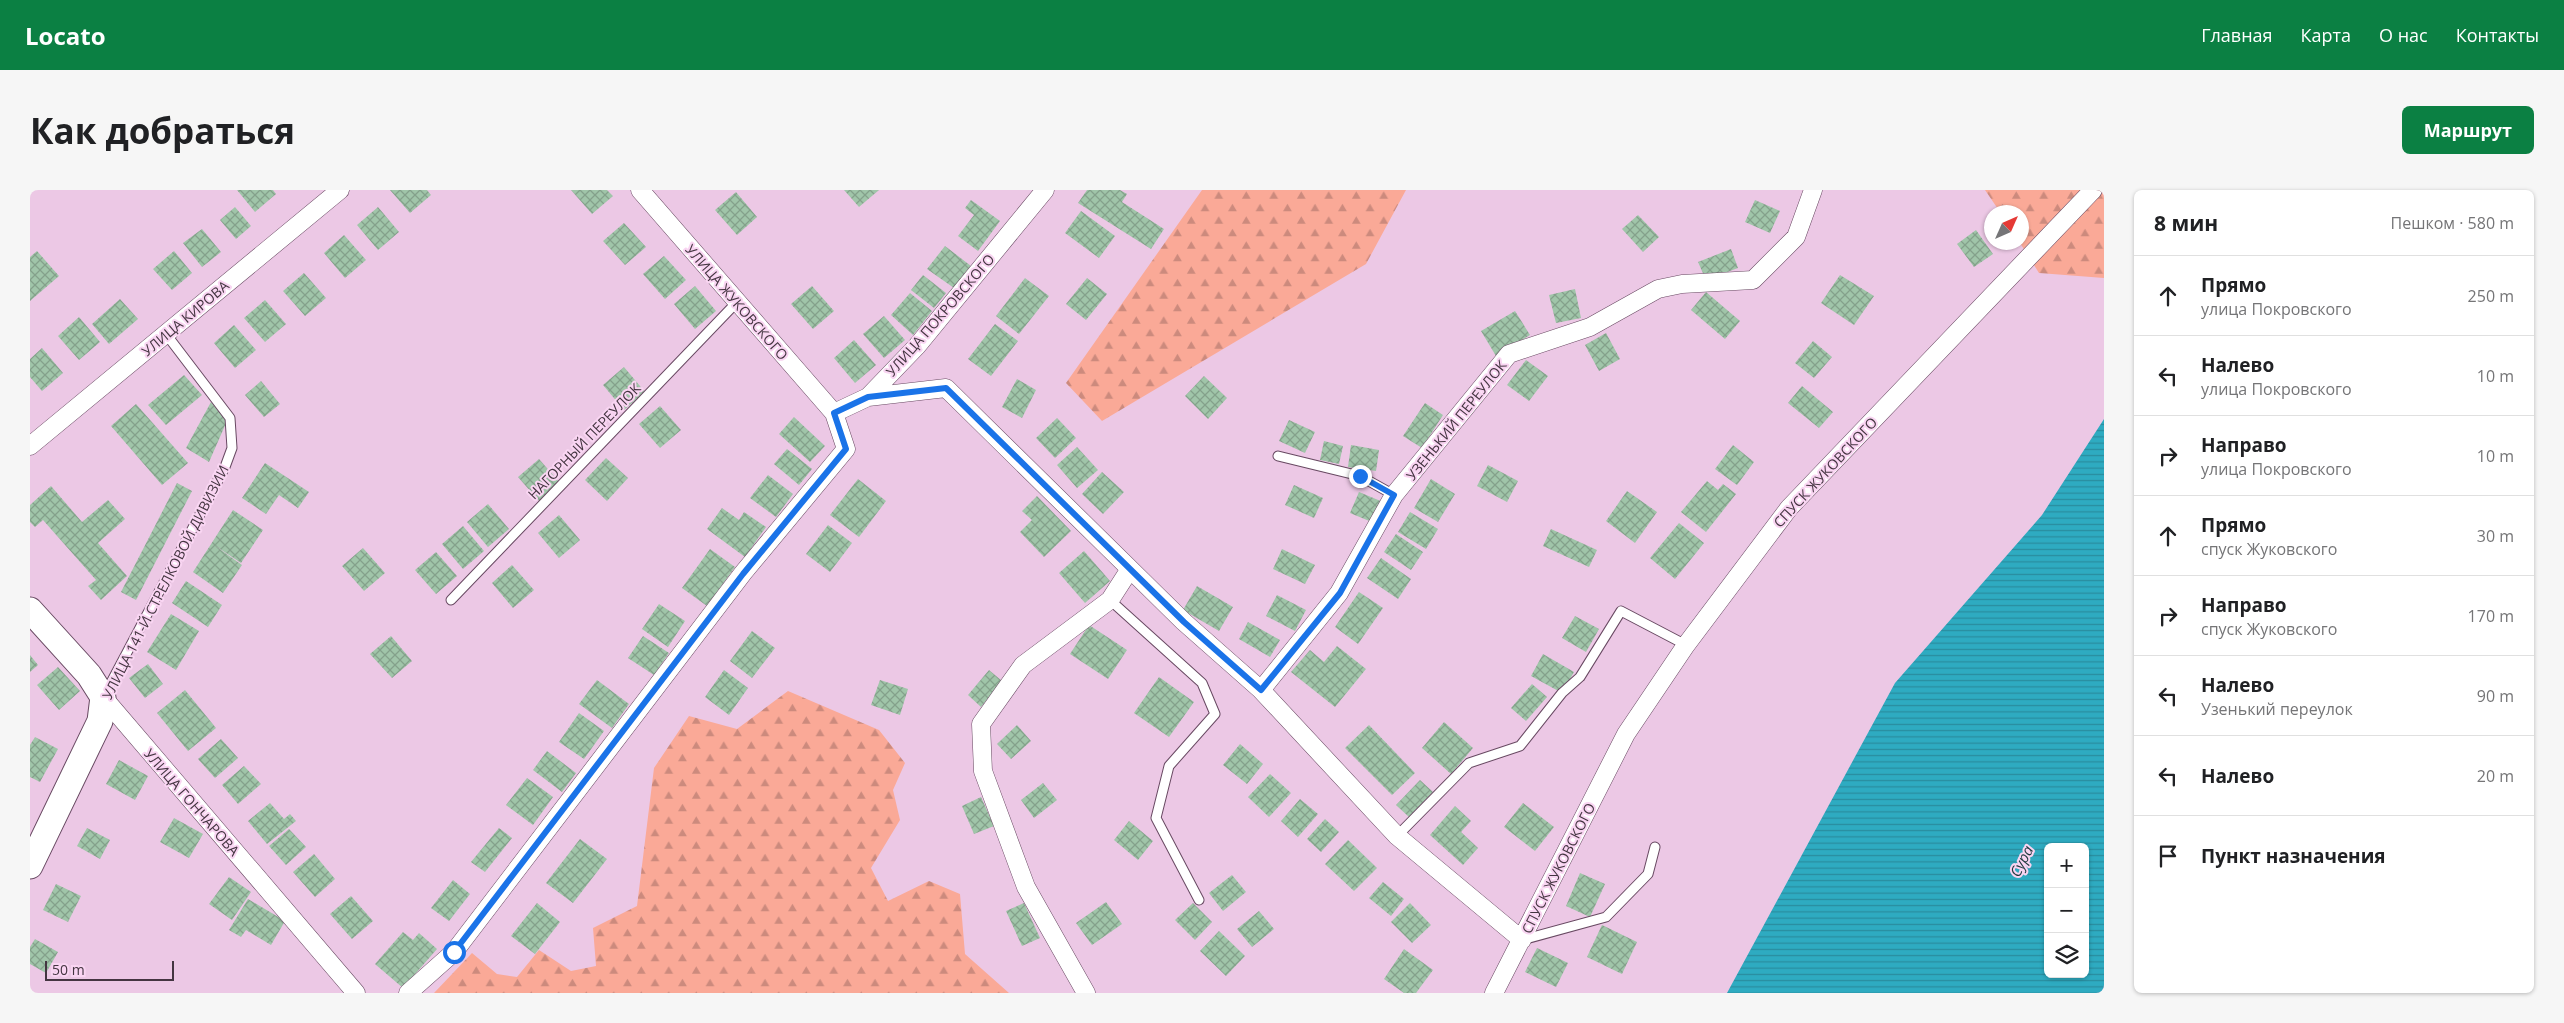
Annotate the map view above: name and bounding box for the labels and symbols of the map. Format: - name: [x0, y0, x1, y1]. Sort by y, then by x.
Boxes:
- north arrow: [1984, 205, 2029, 250]
- street label: УЛИЦА ЖУКОВСКОГО: [682, 240, 793, 364]
- street label: УЛИЦА ПОКРОВСКОГО: [882, 250, 999, 380]
- street label: УЛИЦА КИРОВА: [137, 276, 233, 360]
- street label: УЗЕНЬКИЙ ПЕРЕУЛОК: [1402, 356, 1511, 484]
- street label: НАГОРНЫЙ ПЕРЕУЛОК: [524, 379, 645, 503]
- street label: СПУСК ЖУКОВСКОГО: [1769, 413, 1881, 531]
- street label: УЛИЦА 141-Й СТРЕЛКОВОЙ ДИВИЗИИ: [97, 462, 233, 702]
- route end: [1349, 465, 1372, 488]
- street label: УЛИЦА ГОНЧАРОВА: [140, 744, 244, 860]
- street label: СПУСК ЖУКОВСКОГО: [1517, 799, 1599, 936]
- water label: Сура: [2005, 841, 2038, 880]
- route start: [443, 941, 466, 964]
- scale bar: [45, 958, 174, 981]

